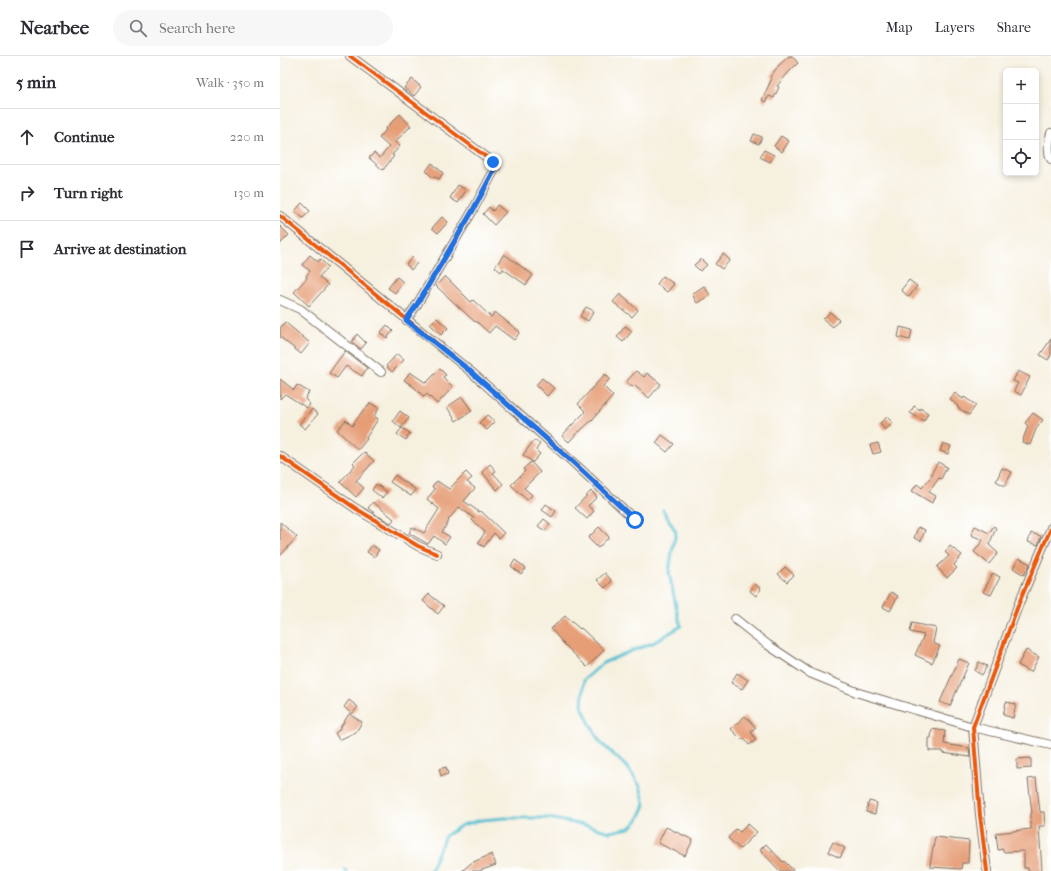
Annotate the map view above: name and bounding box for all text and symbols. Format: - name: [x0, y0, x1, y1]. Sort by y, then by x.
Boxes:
- search box: [113, 10, 393, 46]
- text: Nearbee: [20, 17, 89, 39]
- icon: search: [127, 17, 149, 39]
- text: Search here: [159, 19, 235, 37]
- text: Map: [886, 19, 913, 36]
- text: Layers: [935, 19, 975, 36]
- text: Share: [997, 19, 1031, 36]
- map controls: [1003, 68, 1039, 176]
- button: +: [1003, 68, 1039, 104]
- text: 5 min: [16, 72, 56, 92]
- text: Walk · 350 m: [196, 75, 264, 90]
- button: −: [1003, 104, 1039, 140]
- icon: ahead: [16, 126, 38, 148]
- text: Continue: [54, 128, 114, 146]
- text: 220 m: [230, 129, 264, 144]
- button: locate: [1003, 140, 1039, 176]
- route end: [484, 153, 502, 171]
- icon: right: [16, 182, 38, 204]
- text: Turn right: [54, 184, 123, 202]
- text: 130 m: [233, 185, 264, 200]
- icon: arrive: [16, 238, 38, 260]
- text: Arrive at destination: [54, 240, 186, 258]
- route start: [626, 511, 644, 529]

